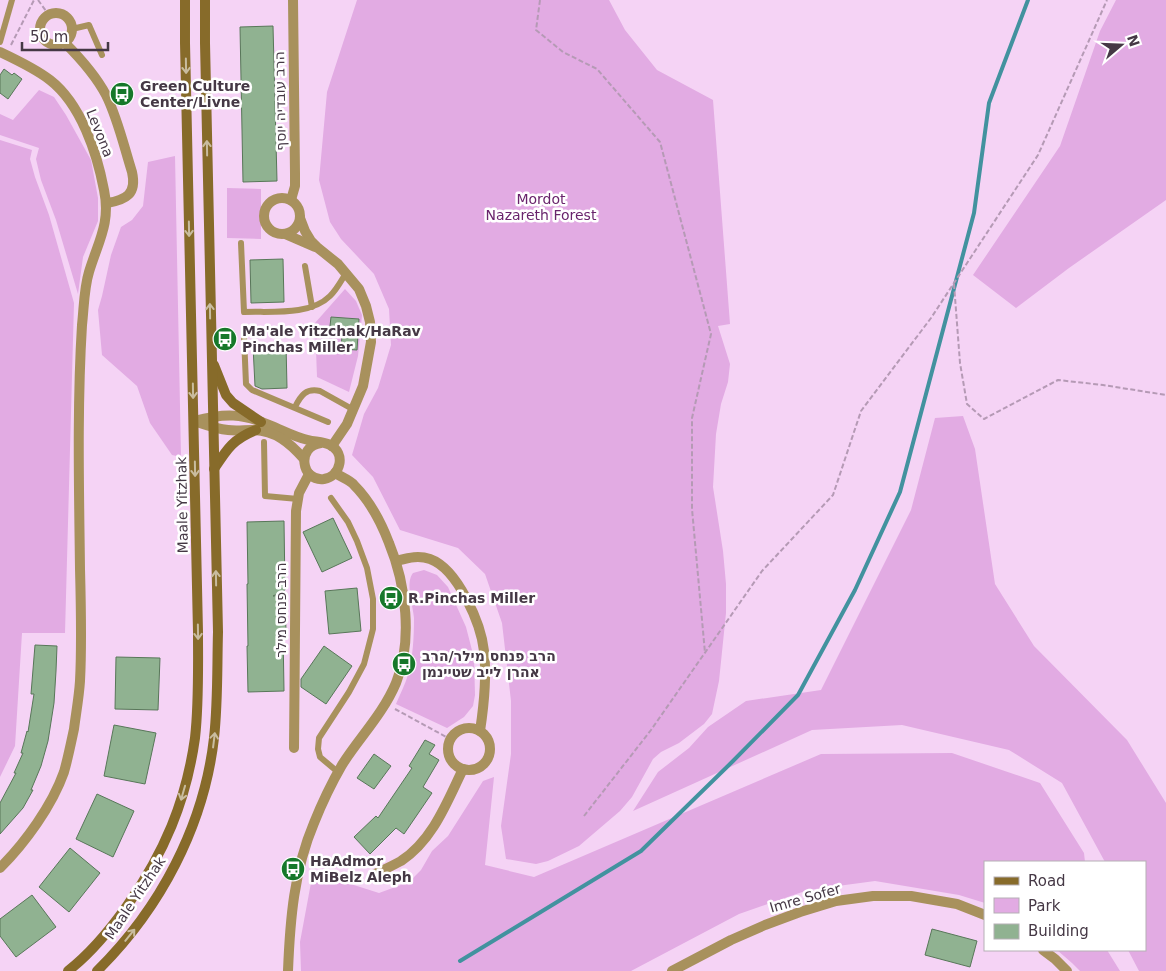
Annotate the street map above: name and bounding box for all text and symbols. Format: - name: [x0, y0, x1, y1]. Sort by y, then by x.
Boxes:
- scale bar: [22, 20, 109, 52]
- north arrow: [1096, 20, 1146, 70]
- text: 50 m: [30, 28, 68, 46]
- text: N: [1124, 33, 1143, 49]
- street label: הרב עובדיה יוסף: [271, 51, 289, 151]
- one-way arrow: [181, 58, 190, 74]
- place label: Green Culture Center/Livne: [140, 78, 250, 110]
- bus stop icon: Green Culture Center/Livne: [109, 81, 135, 107]
- street label: Levona: [83, 107, 117, 159]
- one-way arrow: [202, 141, 212, 157]
- park label: Mordot Nazareth Forest: [486, 191, 597, 223]
- one-way arrow: [184, 220, 194, 236]
- one-way arrow: [206, 303, 215, 319]
- place label: Ma'ale Yitzchak/HaRav Pinchas Miller: [242, 323, 421, 355]
- bus stop icon: Ma'ale Yitzchak/HaRav Pinchas Miller: [212, 326, 238, 352]
- one-way arrow: [188, 382, 198, 399]
- street label: Maale Yitzhak: [173, 456, 191, 553]
- one-way arrow: [190, 461, 199, 477]
- street label: הרב פנחס מילר: [273, 562, 289, 658]
- one-way arrow: [212, 570, 221, 586]
- bus stop icon: R.Pinchas Miller: [378, 585, 404, 611]
- place label: R.Pinchas Miller: [408, 590, 535, 606]
- one-way arrow: [193, 624, 203, 640]
- place label: הרב פנחס מילר/הרב אהרן לייב שטיינמן: [422, 648, 556, 680]
- bus stop icon: הרב פנחס מילר/הרב אהרן לייב שטיינמן: [391, 651, 417, 677]
- one-way arrow: [209, 732, 219, 748]
- one-way arrow: [178, 785, 187, 801]
- street label: Maale Yitzhak: [101, 853, 169, 942]
- place label: HaAdmor MiBelz Aleph: [310, 853, 412, 885]
- bus stop icon: HaAdmor MiBelz Aleph: [280, 856, 306, 882]
- legend: [984, 861, 1146, 951]
- text: Road: [1028, 872, 1066, 890]
- street label: Imre Sofer: [768, 880, 843, 916]
- text: Park: [1028, 897, 1061, 915]
- text: Building: [1028, 922, 1089, 940]
- one-way arrow: [124, 929, 135, 942]

